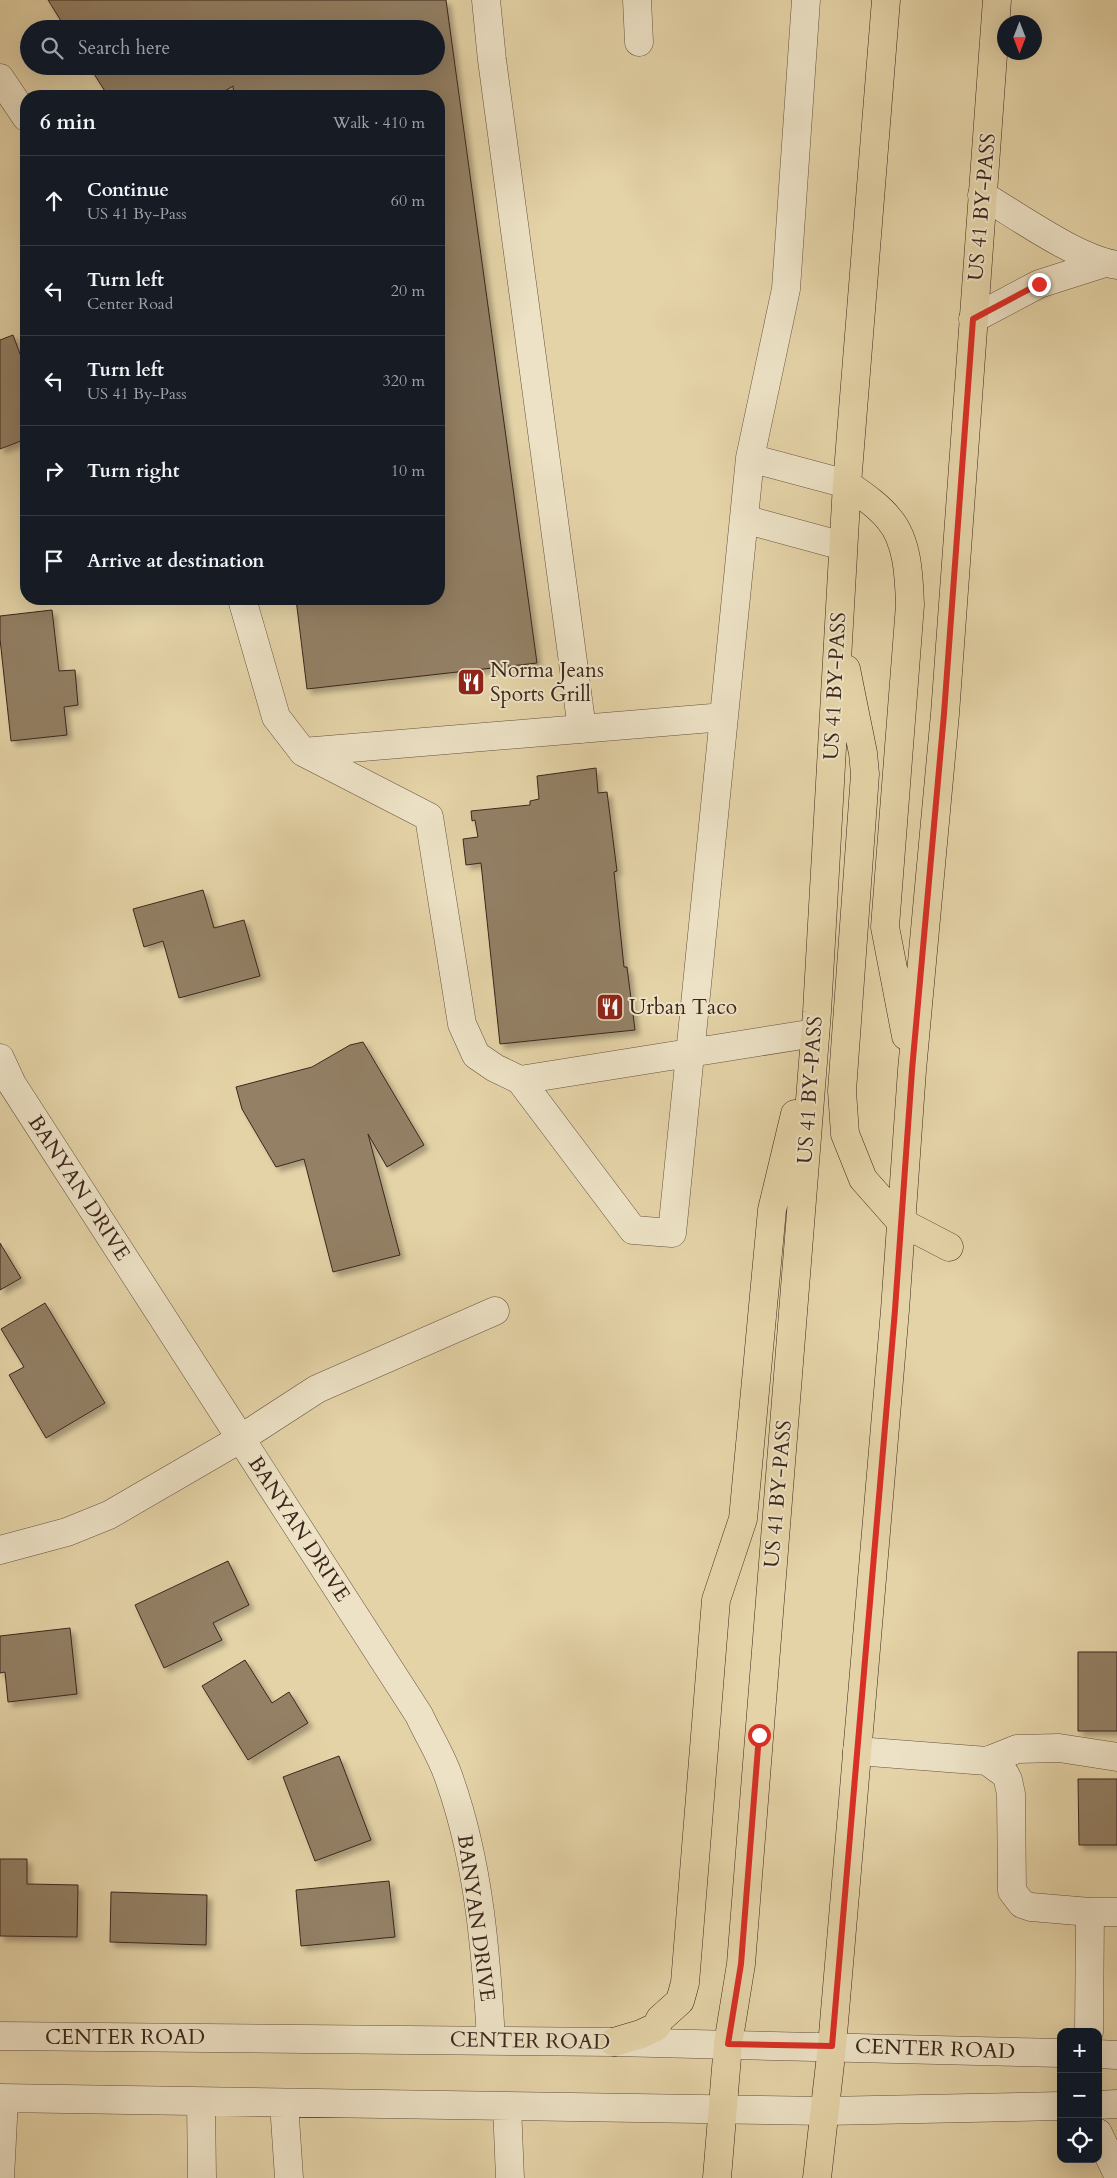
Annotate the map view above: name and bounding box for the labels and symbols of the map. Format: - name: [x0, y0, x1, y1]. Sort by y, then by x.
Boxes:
- north arrow: [997, 15, 1042, 60]
- street label: US 41 BY-PASS: [961, 132, 1003, 282]
- route end: [1028, 273, 1051, 296]
- street label: US 41 BY-PASS: [817, 611, 853, 761]
- place label: Norma Jeans Sports Grill: [490, 656, 604, 709]
- restaurant icon: Norma Jeans Sports Grill: [456, 667, 486, 697]
- restaurant icon: Urban Taco: [595, 992, 625, 1022]
- place label: Urban Taco: [629, 993, 737, 1022]
- street label: US 41 BY-PASS: [790, 1015, 830, 1165]
- street label: BANYAN DRIVE: [21, 1109, 137, 1267]
- street label: US 41 BY-PASS: [757, 1419, 799, 1569]
- street label: BANYAN DRIVE: [241, 1450, 357, 1608]
- route start: [748, 1724, 771, 1747]
- street label: BANYAN DRIVE: [450, 1833, 502, 2003]
- street label: CENTER ROAD: [45, 2023, 205, 2052]
- street label: CENTER ROAD: [450, 2025, 610, 2057]
- street label: CENTER ROAD: [854, 2032, 1016, 2066]

